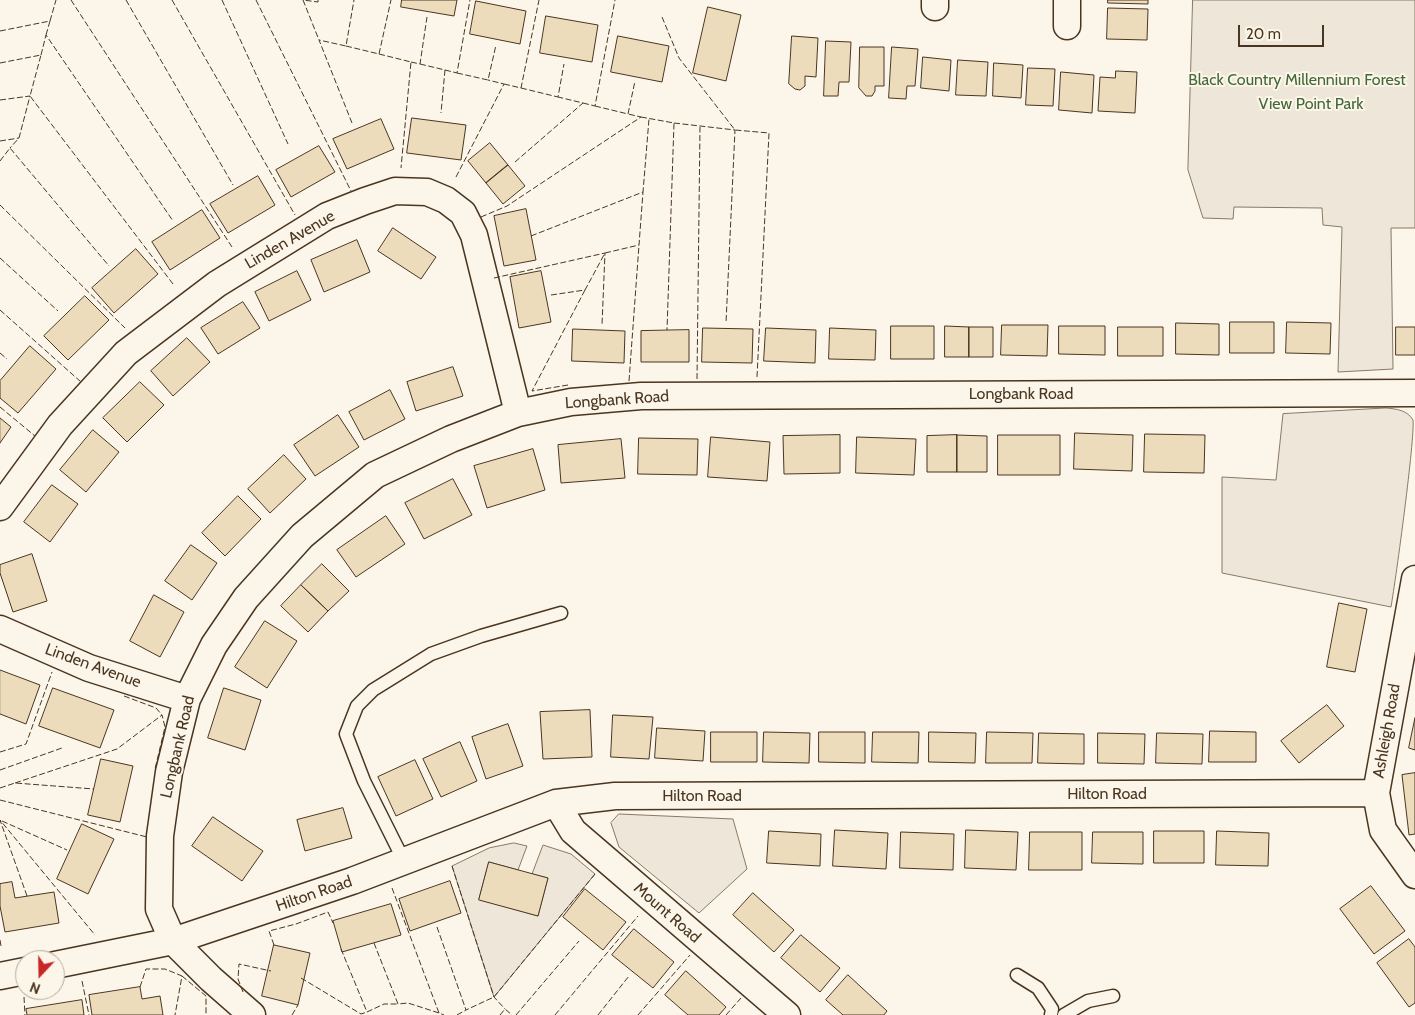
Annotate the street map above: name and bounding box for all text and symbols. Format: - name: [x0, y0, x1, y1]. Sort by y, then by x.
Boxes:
- scale bar: [1240, 15, 1326, 47]
- text: 20 m: [1246, 25, 1281, 43]
- park label: Black Country Millennium Forest: [1188, 70, 1406, 90]
- park label: View Point Park: [1258, 94, 1364, 114]
- street label: Linden Avenue: [242, 207, 338, 273]
- street label: Longbank Road: [969, 384, 1073, 404]
- street label: Longbank Road: [564, 387, 670, 413]
- street label: Linden Avenue: [42, 640, 144, 692]
- street label: Ashleigh Road: [1369, 682, 1405, 780]
- street label: Longbank Road: [157, 694, 199, 800]
- street label: Hilton Road: [1067, 784, 1147, 804]
- street label: Hilton Road: [662, 786, 742, 806]
- street label: Hilton Road: [273, 872, 355, 916]
- street label: Mount Road: [630, 879, 704, 947]
- north arrow: [15, 950, 65, 1000]
- text: N: [27, 978, 43, 998]

